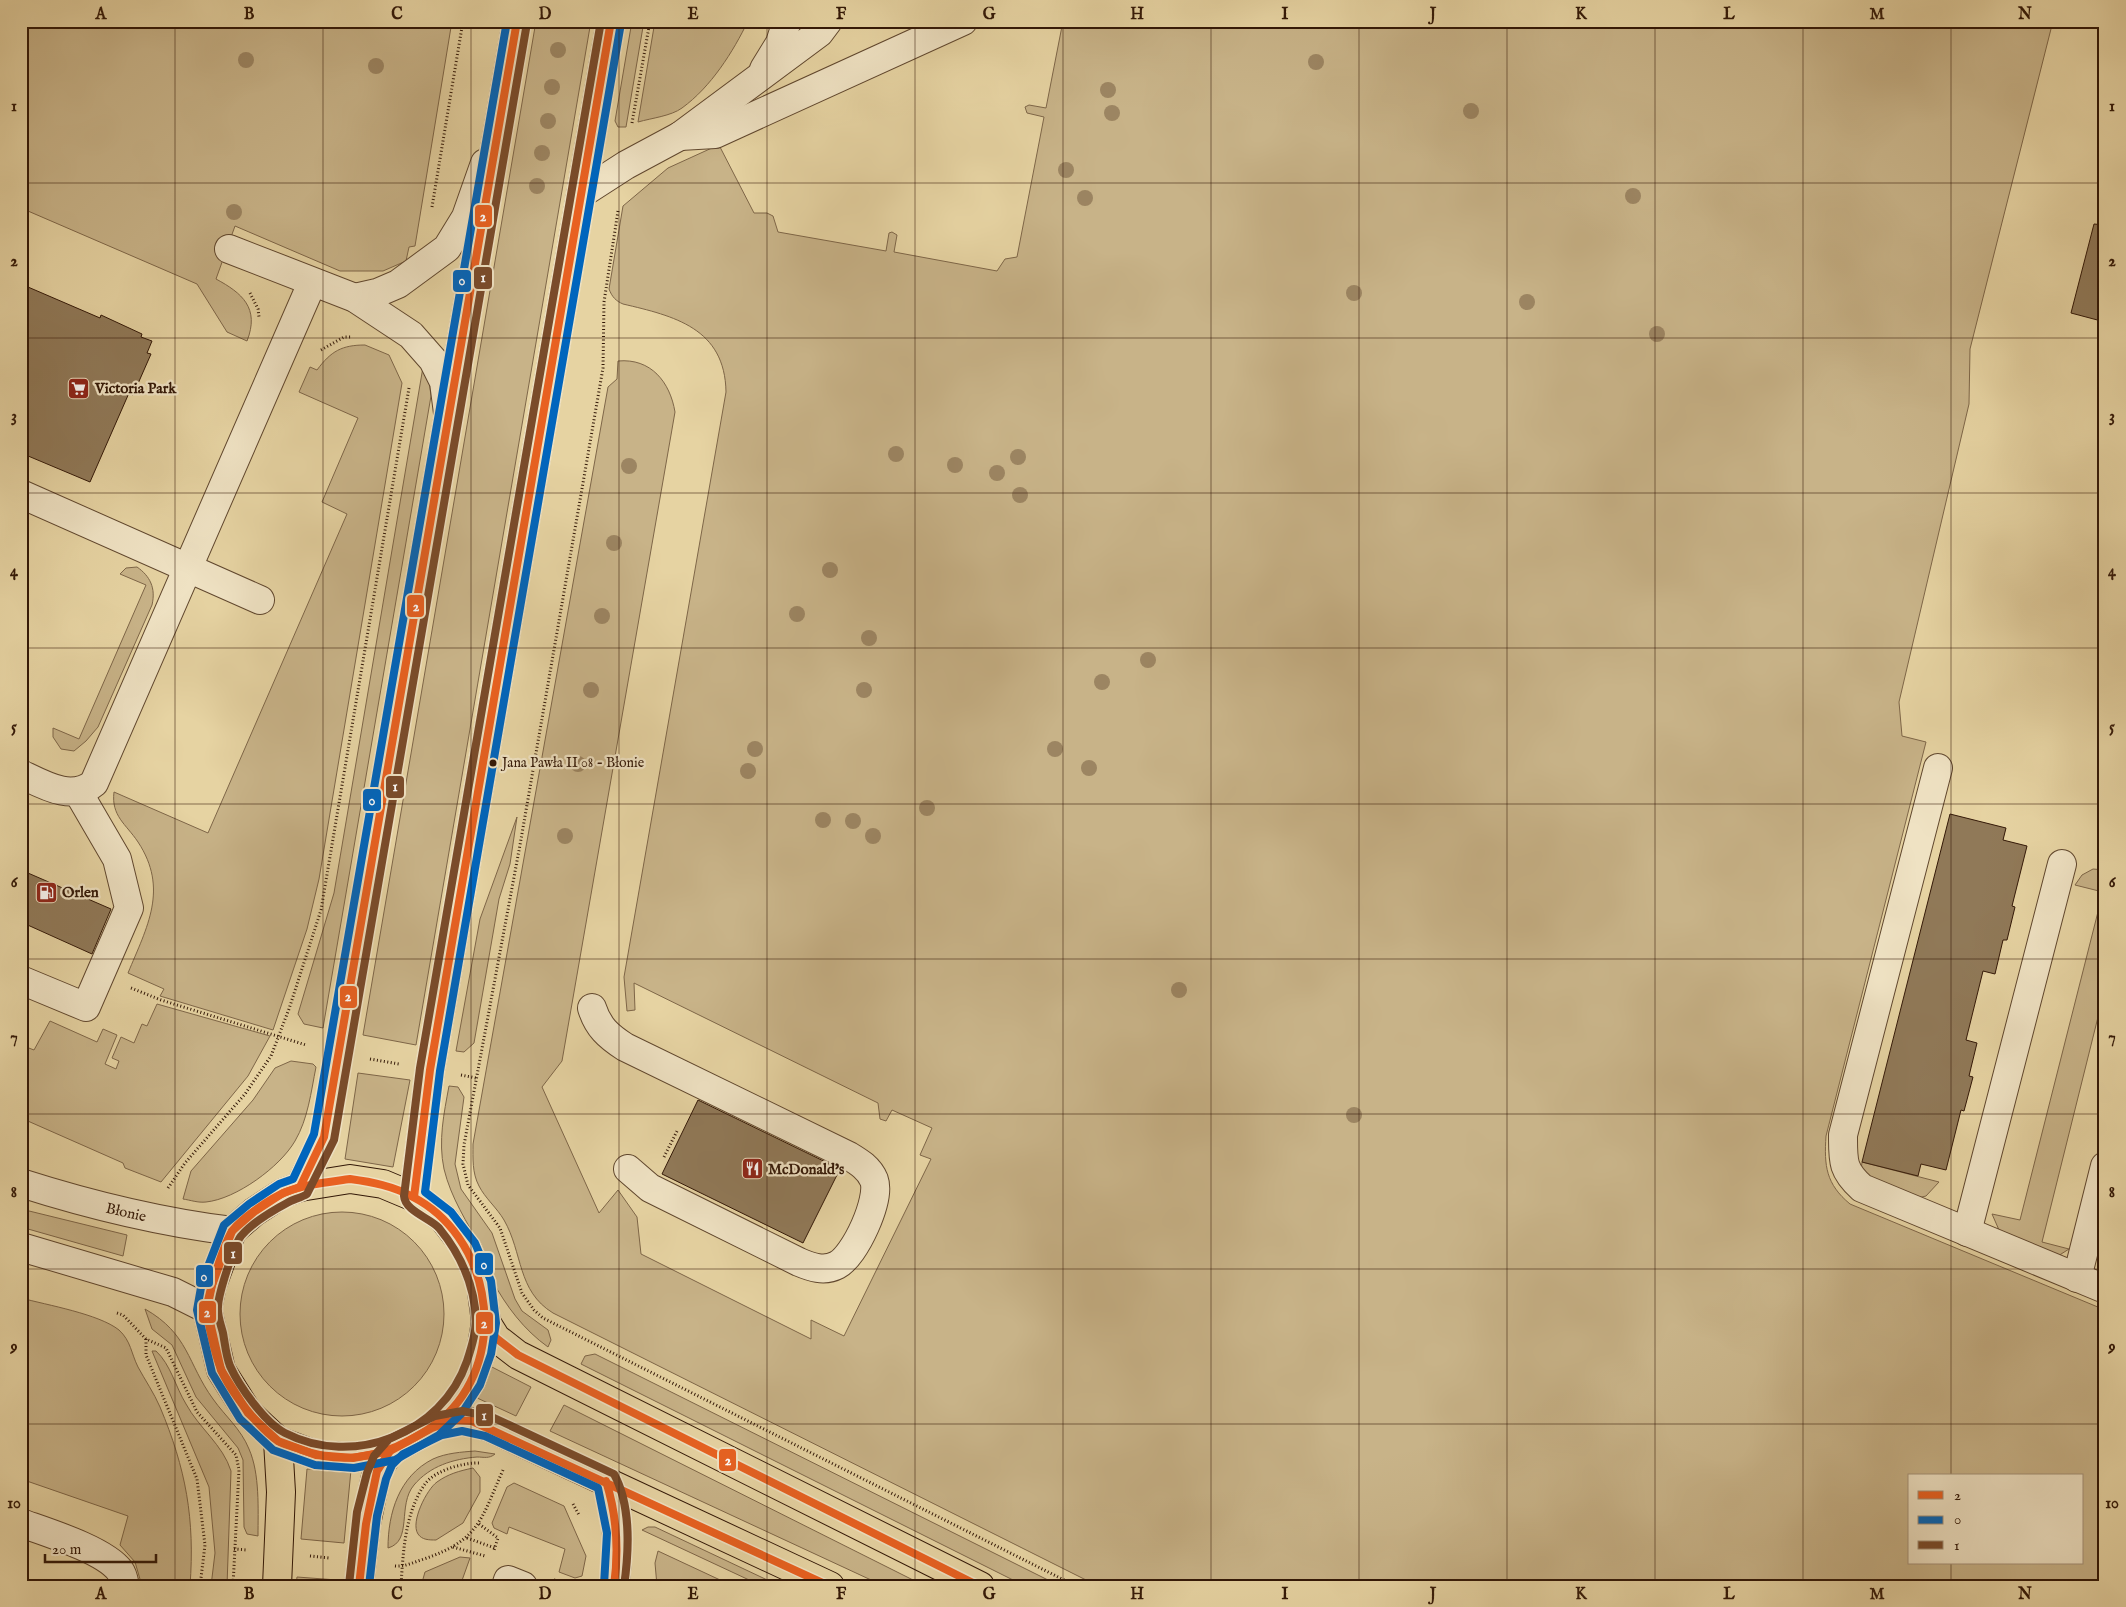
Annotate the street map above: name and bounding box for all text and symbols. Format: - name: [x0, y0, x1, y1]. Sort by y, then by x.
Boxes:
- text: A: [95, 5, 108, 25]
- text: B: [244, 5, 255, 25]
- text: C: [391, 5, 403, 25]
- text: D: [539, 5, 552, 25]
- text: E: [687, 5, 699, 25]
- text: F: [836, 5, 847, 25]
- text: G: [983, 5, 996, 25]
- text: H: [1130, 5, 1144, 25]
- text: I: [1282, 5, 1289, 25]
- text: J: [1428, 5, 1437, 25]
- text: K: [1575, 5, 1588, 25]
- text: L: [1723, 5, 1735, 25]
- text: M: [1869, 5, 1885, 25]
- text: N: [2017, 5, 2032, 25]
- text: 1: [11, 97, 17, 117]
- text: 1: [2109, 97, 2115, 117]
- line badge: 2: [474, 204, 493, 228]
- text: 2: [480, 208, 487, 226]
- text: 2: [10, 252, 18, 272]
- text: 2: [2108, 252, 2116, 272]
- line badge: 1: [473, 266, 493, 290]
- line badge: 0: [452, 269, 472, 293]
- text: 1: [480, 269, 486, 287]
- text: 0: [459, 272, 466, 290]
- supermarket icon: Victoria Park: [67, 376, 91, 400]
- place label: Victoria Park: [94, 379, 177, 398]
- text: 3: [11, 407, 17, 427]
- text: 3: [2109, 407, 2115, 427]
- text: 4: [10, 562, 19, 582]
- text: 4: [2108, 562, 2117, 582]
- line badge: 2: [406, 594, 425, 618]
- text: 2: [413, 598, 420, 616]
- text: 5: [11, 718, 17, 738]
- text: 5: [2109, 718, 2115, 738]
- place label: Jana Pawła II 08 - Błonie: [500, 754, 645, 772]
- marker: Jana Pawła II 08 - Błonie: [488, 758, 498, 768]
- line badge: 1: [385, 775, 405, 799]
- text: 1: [392, 778, 398, 796]
- line badge: 0: [362, 788, 382, 812]
- text: 0: [369, 792, 376, 810]
- text: 6: [11, 873, 19, 893]
- text: 6: [2109, 873, 2117, 893]
- fuel station icon: Orlen: [34, 880, 58, 904]
- place label: Orlen: [62, 883, 99, 902]
- line badge: 2: [339, 985, 358, 1009]
- text: 2: [345, 988, 352, 1006]
- text: 7: [10, 1028, 18, 1048]
- text: 7: [2108, 1028, 2116, 1048]
- restaurant icon: McDonald's: [740, 1157, 764, 1181]
- place label: McDonald's: [768, 1160, 845, 1179]
- text: 8: [11, 1183, 17, 1203]
- text: 8: [2109, 1183, 2115, 1203]
- street label: Błonie: [104, 1198, 148, 1226]
- line badge: 1: [223, 1241, 243, 1265]
- text: 1: [230, 1245, 236, 1263]
- line badge: 0: [474, 1252, 494, 1276]
- text: 0: [481, 1256, 488, 1274]
- line badge: 0: [195, 1264, 214, 1288]
- text: 0: [201, 1268, 208, 1286]
- line badge: 2: [198, 1300, 217, 1324]
- text: 2: [204, 1304, 211, 1322]
- line badge: 2: [475, 1311, 494, 1335]
- text: 2: [481, 1315, 488, 1333]
- text: 9: [10, 1338, 18, 1358]
- text: 9: [2108, 1338, 2116, 1358]
- line badge: 1: [475, 1403, 494, 1427]
- text: 1: [481, 1407, 487, 1425]
- line badge: 2: [718, 1448, 737, 1472]
- text: 2: [725, 1452, 732, 1470]
- legend: [1908, 1474, 2084, 1564]
- text: 2: [1954, 1486, 1961, 1505]
- text: 10: [7, 1494, 21, 1514]
- text: 10: [2105, 1494, 2119, 1514]
- text: 0: [1954, 1510, 1961, 1529]
- scale bar: [45, 1532, 156, 1564]
- text: 1: [1954, 1536, 1960, 1555]
- text: 20 m: [52, 1540, 82, 1559]
- text: A: [95, 1585, 108, 1605]
- text: B: [244, 1585, 255, 1605]
- text: C: [391, 1585, 403, 1605]
- text: D: [539, 1585, 552, 1605]
- text: E: [687, 1585, 699, 1605]
- text: F: [836, 1585, 847, 1605]
- text: G: [983, 1585, 996, 1605]
- text: H: [1130, 1585, 1144, 1605]
- text: I: [1282, 1585, 1289, 1605]
- text: J: [1428, 1585, 1437, 1605]
- text: K: [1575, 1585, 1588, 1605]
- text: L: [1723, 1585, 1735, 1605]
- text: M: [1869, 1585, 1885, 1605]
- text: N: [2017, 1585, 2032, 1605]

